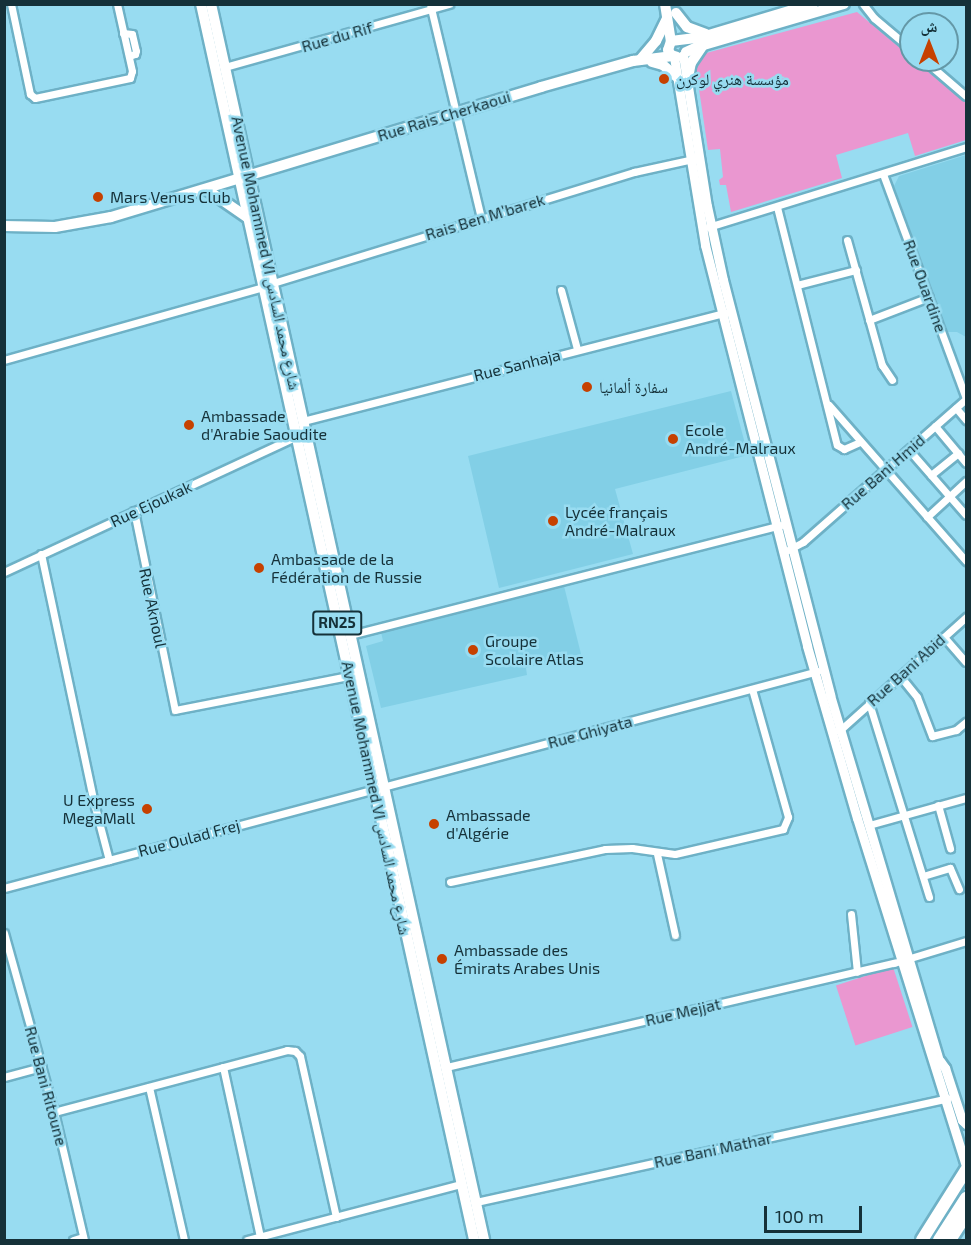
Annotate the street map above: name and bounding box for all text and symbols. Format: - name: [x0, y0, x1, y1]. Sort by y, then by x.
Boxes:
- north arrow: [899, 12, 959, 72]
- text: ش: [921, 16, 937, 35]
- street label: Rue du Rif: [299, 18, 375, 56]
- place label: مؤسسة هنري لوكرن: [676, 69, 789, 89]
- marker: مؤسسة هنري لوكرن: [657, 72, 671, 86]
- street label: Rue Rais Cherkaoui: [375, 87, 513, 145]
- street label: Avenue Mohammed VI شارع محمد السادس: [228, 114, 304, 392]
- place label: Mars Venus Club: [110, 187, 231, 207]
- marker: Mars Venus Club: [91, 190, 105, 204]
- street label: Rais Ben M’barek: [423, 190, 547, 244]
- street label: Rue Ouardine: [899, 237, 951, 335]
- street label: Rue Sanhaja: [471, 345, 563, 385]
- place label: سفارة ألمانيا: [599, 377, 668, 397]
- marker: سفارة ألمانيا: [580, 380, 594, 394]
- place label: Ambassade d'Arabie Saoudite: [201, 406, 327, 444]
- marker: Ambassade d'Arabie Saoudite: [182, 418, 196, 432]
- place label: Ecole André-Malraux: [685, 420, 796, 458]
- street label: Rue Bani Hmid: [837, 430, 929, 514]
- marker: Ecole André-Malraux: [666, 432, 680, 446]
- street label: Rue Ejoukak: [107, 477, 195, 531]
- place label: Lycée français André-Malraux: [565, 502, 676, 540]
- marker: Lycée français André-Malraux: [546, 514, 560, 528]
- place label: Ambassade de la Fédération de Russie: [271, 549, 422, 587]
- marker: Ambassade de la Fédération de Russie: [252, 561, 266, 575]
- street label: Rue Aknoul: [135, 566, 171, 650]
- road number: RN25: [312, 611, 362, 635]
- street label: Rue Bani Abid: [863, 630, 949, 710]
- place label: Groupe Scolaire Atlas: [485, 631, 584, 669]
- marker: Groupe Scolaire Atlas: [466, 643, 480, 657]
- street label: Avenue Mohammed VI شارع محمد السادس: [338, 659, 414, 937]
- street label: Rue Ghiyata: [546, 712, 634, 752]
- place label: U Express MegaMall: [62, 790, 135, 828]
- marker: U Express MegaMall: [140, 802, 154, 816]
- place label: Ambassade d'Algérie: [446, 805, 531, 843]
- street label: Rue Oulad Frej: [136, 815, 242, 861]
- marker: Ambassade d'Algérie: [427, 817, 441, 831]
- place label: Ambassade des Émirats Arabes Unis: [454, 940, 601, 978]
- marker: Ambassade des Émirats Arabes Unis: [435, 952, 449, 966]
- street label: Rue Mejjat: [643, 994, 723, 1030]
- street label: Rue Bani Ritoune: [21, 1024, 71, 1148]
- street label: Rue Bani Mathar: [652, 1128, 774, 1172]
- scale bar: [767, 1194, 864, 1232]
- text: 100 m: [775, 1205, 824, 1227]

